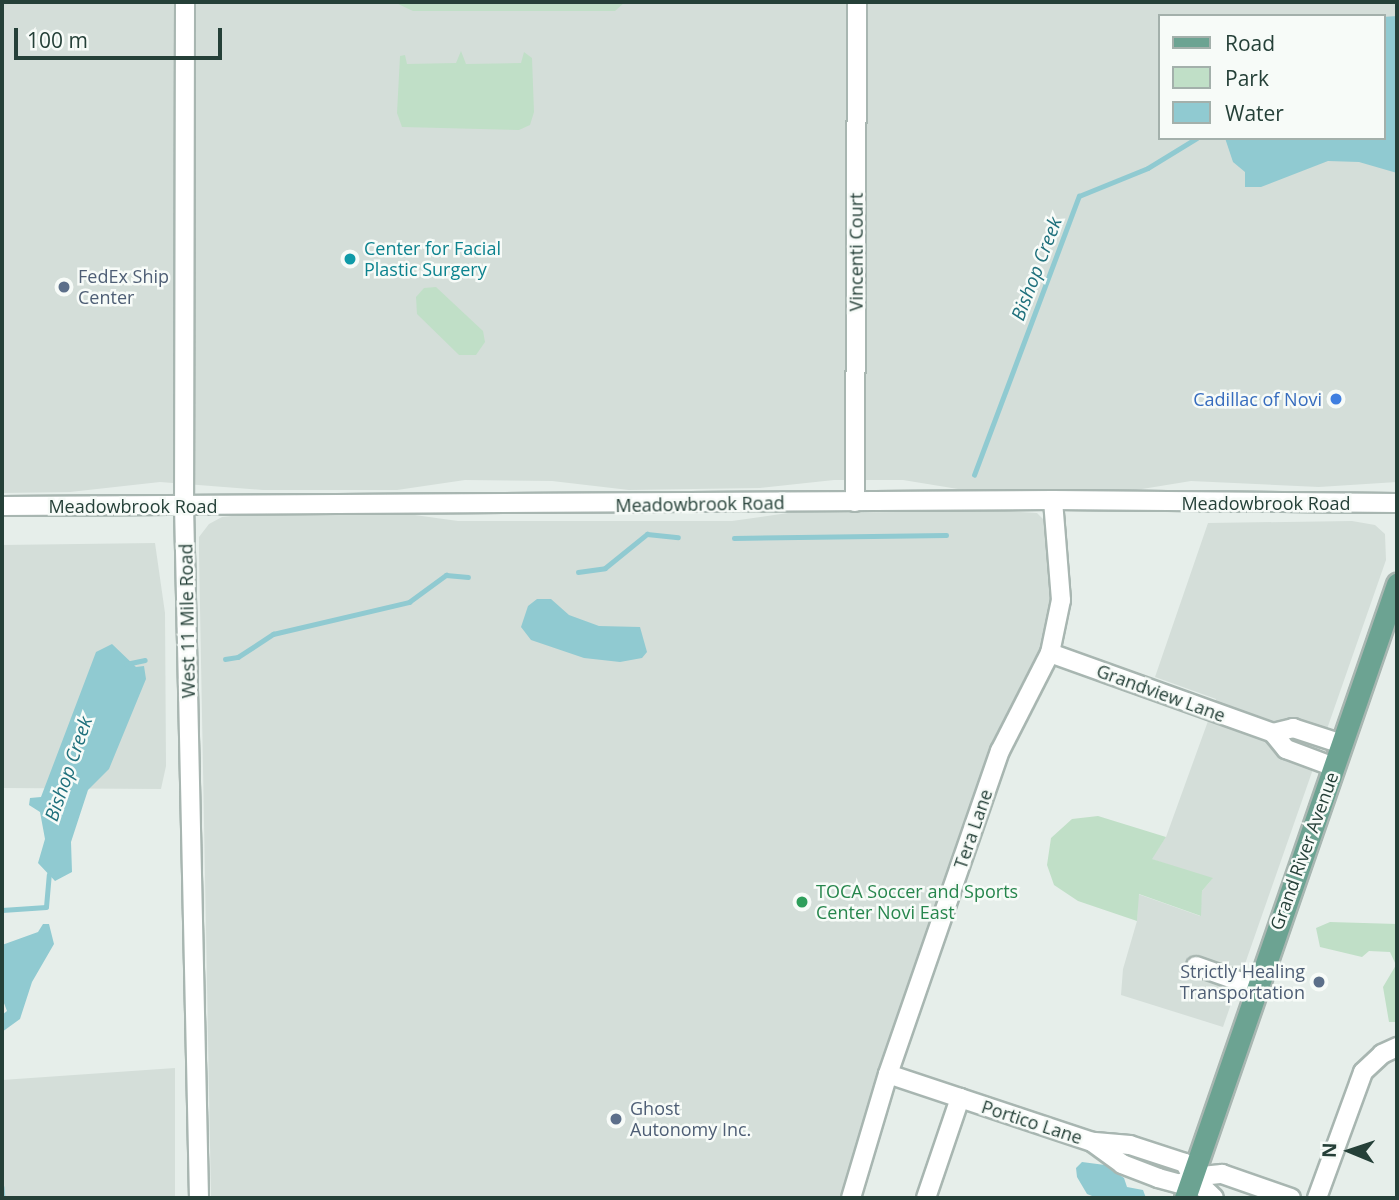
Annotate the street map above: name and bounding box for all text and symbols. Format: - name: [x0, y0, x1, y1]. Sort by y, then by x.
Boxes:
- scale bar: [18, 14, 226, 58]
- legend: [1158, 14, 1385, 140]
- text: 100 m: [27, 26, 88, 54]
- text: Road: [1225, 29, 1275, 57]
- text: Park: [1225, 64, 1269, 92]
- text: Water: [1225, 99, 1284, 127]
- street label: Vincenti Court: [845, 193, 867, 311]
- water label: Bishop Creek: [1007, 214, 1067, 324]
- place label: Center for Facial Plastic Surgery: [364, 238, 501, 280]
- marker: Center for Facial Plastic Surgery: [342, 251, 358, 267]
- place label: FedEx Ship Center: [78, 266, 169, 308]
- marker: FedEx Ship Center: [56, 279, 72, 295]
- place label: Cadillac of Novi: [1193, 388, 1322, 410]
- marker: Cadillac of Novi: [1328, 391, 1344, 407]
- street label: Meadowbrook Road: [615, 492, 785, 516]
- street label: Meadowbrook Road: [1181, 492, 1351, 514]
- street label: Meadowbrook Road: [48, 495, 218, 517]
- street label: West 11 Mile Road: [175, 543, 199, 699]
- street label: Grandview Lane: [1094, 660, 1228, 726]
- water label: Bishop Creek: [41, 714, 97, 824]
- street label: Grand River Avenue: [1265, 769, 1343, 933]
- street label: Tera Lane: [949, 786, 997, 872]
- place label: TOCA Soccer and Sports Center Novi East: [816, 881, 1018, 924]
- marker: TOCA Soccer and Sports Center Novi East: [794, 894, 810, 910]
- place label: Strictly Healing Transportation: [1180, 961, 1305, 1004]
- marker: Strictly Healing Transportation: [1311, 974, 1327, 990]
- street label: Portico Lane: [979, 1096, 1085, 1148]
- place label: Ghost Autonomy Inc.: [630, 1098, 751, 1140]
- marker: Ghost Autonomy Inc.: [608, 1111, 624, 1127]
- north arrow: [1315, 1116, 1385, 1186]
- text: N: [1316, 1142, 1342, 1158]

